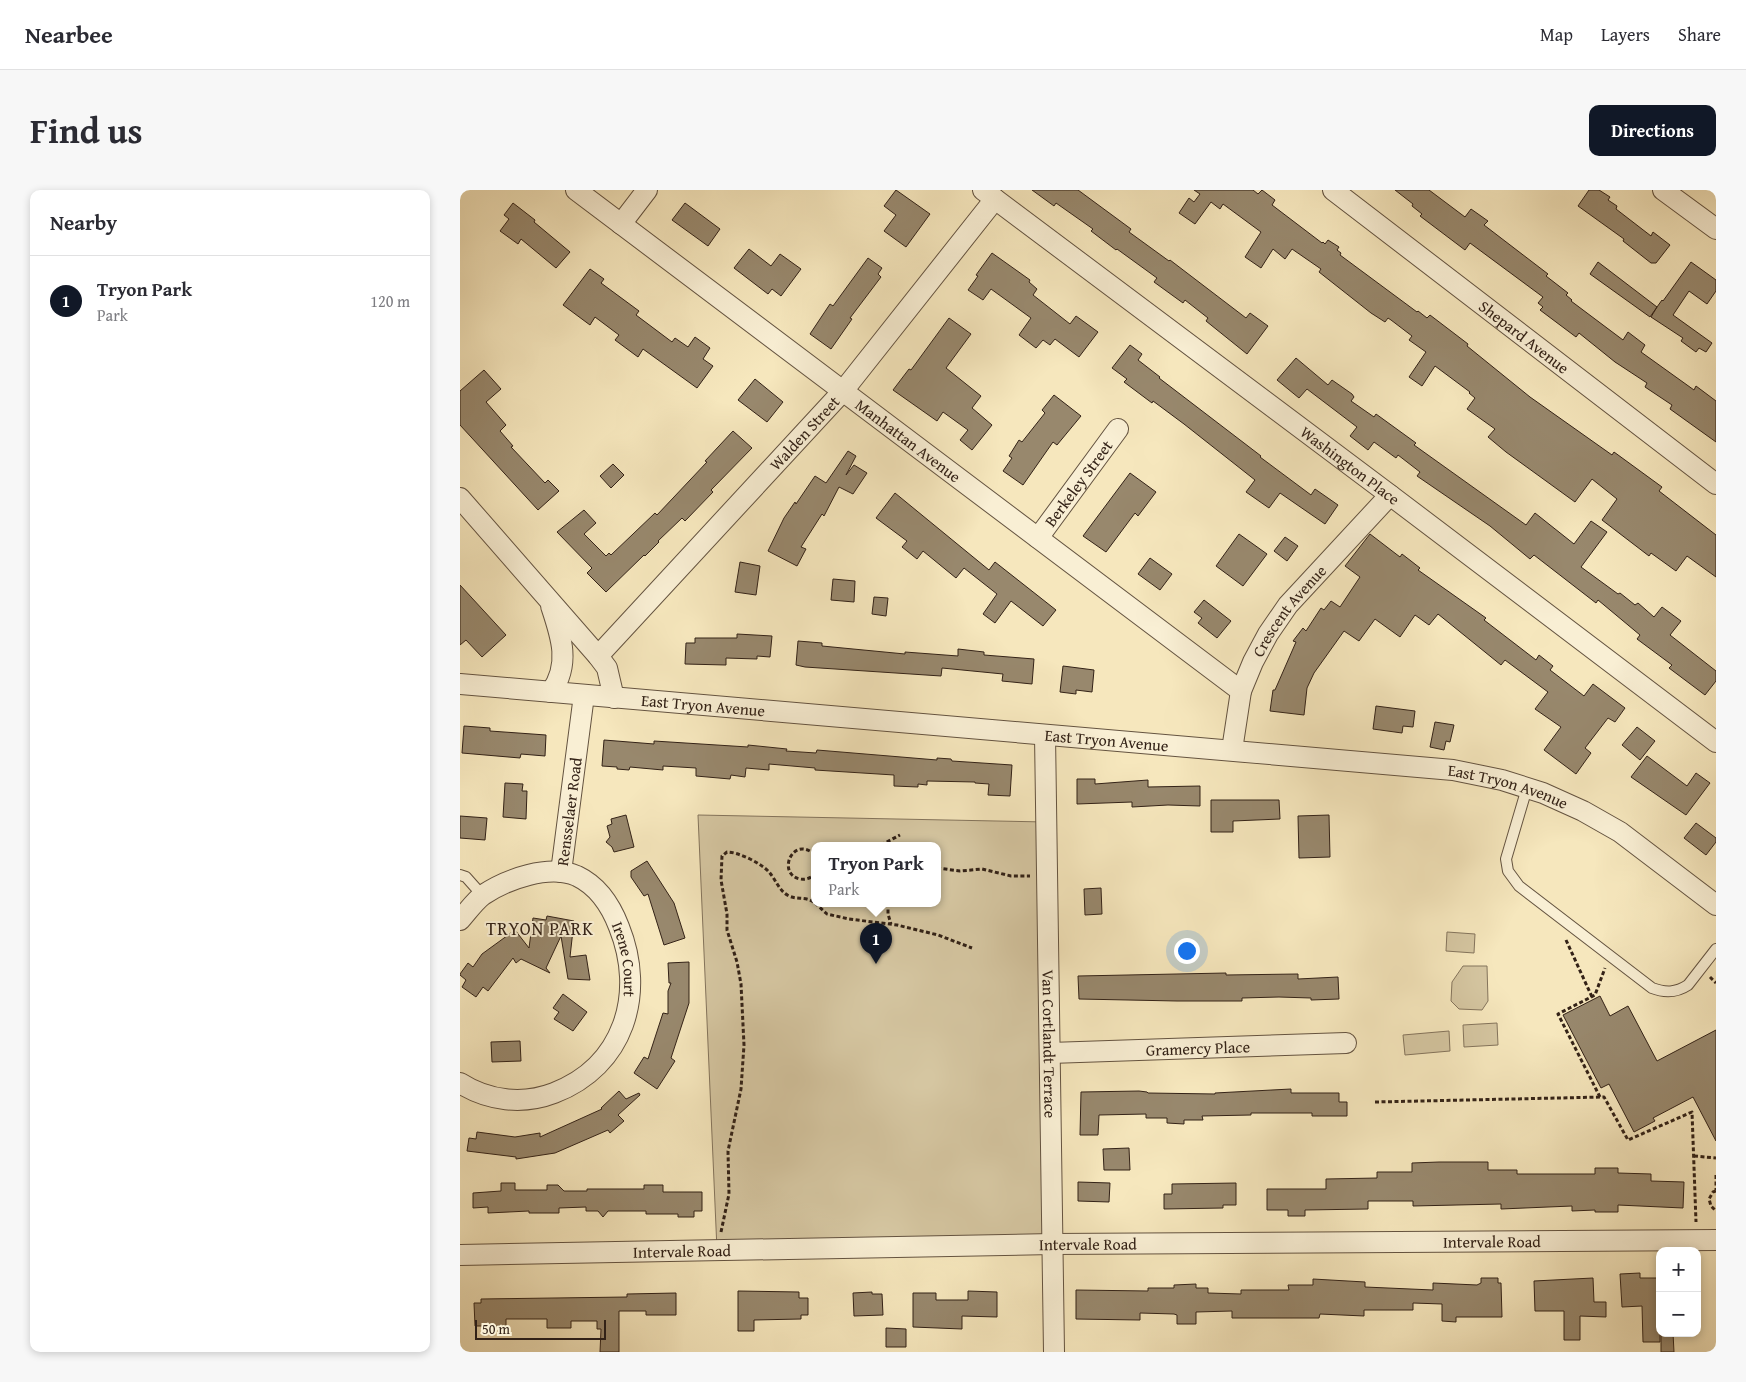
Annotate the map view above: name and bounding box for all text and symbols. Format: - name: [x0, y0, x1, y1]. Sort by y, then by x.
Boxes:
- text: Nearbee: [25, 17, 113, 52]
- text: Map: [1540, 21, 1573, 48]
- text: Layers: [1601, 21, 1650, 48]
- text: Share: [1678, 21, 1721, 48]
- text: Find us: [30, 105, 143, 156]
- button: Directions: [1589, 105, 1716, 156]
- text: Nearby: [50, 207, 117, 238]
- text: Tryon Park: [97, 275, 192, 303]
- text: 1: [62, 289, 70, 313]
- text: 120 m: [370, 289, 410, 313]
- street label: Shepard Avenue: [1474, 294, 1574, 379]
- text: Park: [97, 303, 128, 327]
- street label: Walden Street: [764, 390, 845, 475]
- street label: Manhattan Avenue: [850, 393, 966, 488]
- street label: Washington Place: [1296, 420, 1405, 511]
- street label: Berkeley Street: [1038, 434, 1118, 532]
- street label: Crescent Avenue: [1246, 559, 1332, 661]
- street label: East Tryon Avenue: [640, 688, 766, 722]
- street label: East Tryon Avenue: [1044, 723, 1170, 757]
- street label: Rensselaer Road: [550, 755, 588, 867]
- street label: East Tryon Avenue: [1447, 758, 1572, 815]
- popup: [811, 842, 941, 907]
- text: Tryon Park: [828, 849, 924, 877]
- text: Park: [828, 877, 859, 901]
- district label: TRYON PARK: [486, 915, 594, 942]
- street label: Irene Court: [606, 918, 642, 998]
- pin: 1: [860, 923, 892, 964]
- your location: [1174, 938, 1200, 964]
- street label: Van Cortlandt Terrace: [1036, 970, 1063, 1118]
- street label: Gramercy Place: [1145, 1034, 1250, 1062]
- street label: Intervale Road: [1443, 1229, 1541, 1254]
- street label: Intervale Road: [1039, 1231, 1137, 1256]
- street label: Intervale Road: [633, 1238, 732, 1264]
- map controls: [1656, 1247, 1701, 1337]
- button: +: [1656, 1247, 1701, 1292]
- button: −: [1656, 1292, 1701, 1337]
- scale bar: [475, 1317, 606, 1340]
- text: 50 m: [482, 1319, 510, 1339]

